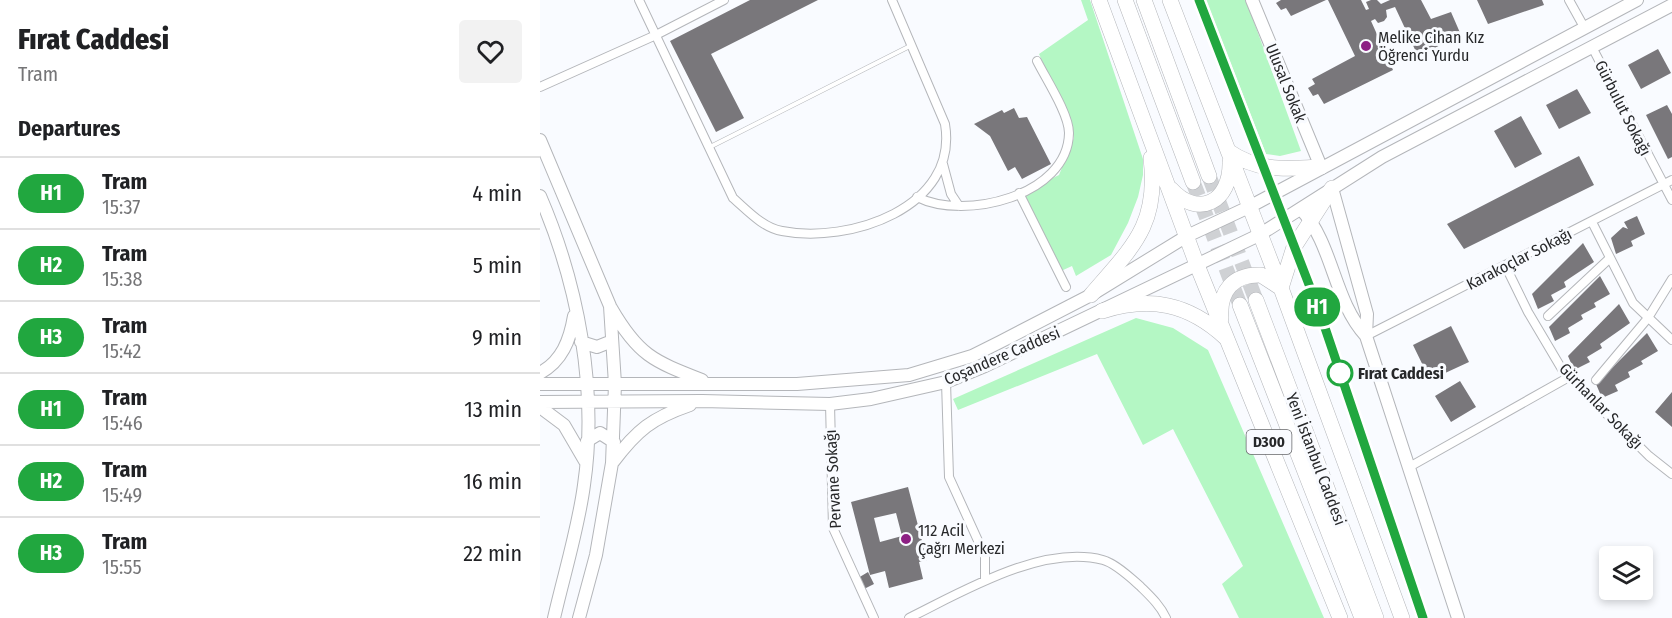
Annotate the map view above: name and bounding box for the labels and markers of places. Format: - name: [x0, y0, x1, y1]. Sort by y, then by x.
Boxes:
- place label: Melike Cihan Kız Öğrenci Yurdu: [1378, 28, 1484, 65]
- marker: Melike Cihan Kız Öğrenci Yurdu: [1359, 39, 1373, 53]
- marker: Fırat Caddesi: [1327, 360, 1353, 386]
- place label: Fırat Caddesi: [1358, 364, 1444, 383]
- place label: 112 Acil Çağrı Merkezi: [918, 521, 1005, 559]
- marker: 112 Acil Çağrı Merkezi: [899, 532, 913, 546]

